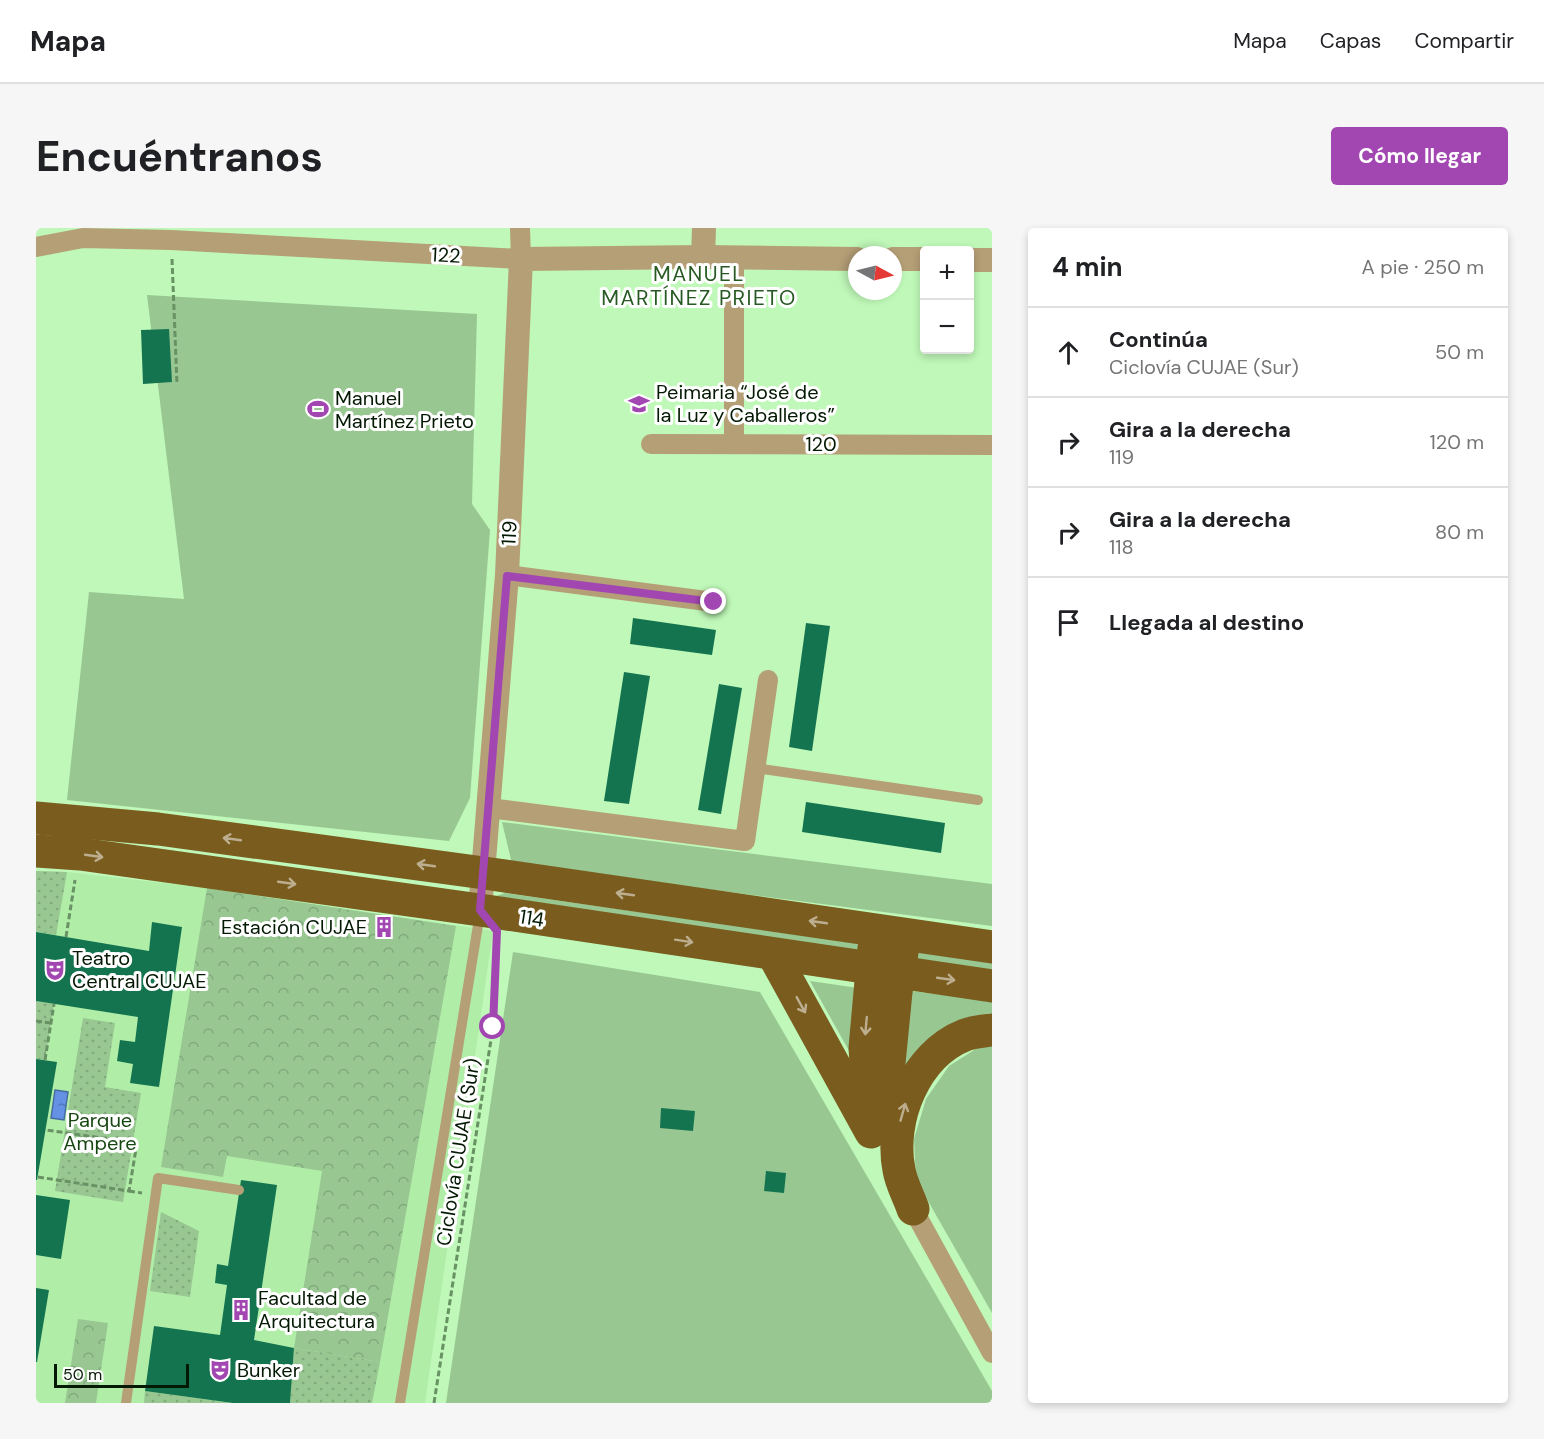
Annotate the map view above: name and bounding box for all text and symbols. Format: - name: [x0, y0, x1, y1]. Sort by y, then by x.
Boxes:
- text: Mapa: [30, 23, 106, 60]
- text: Mapa: [1233, 27, 1287, 55]
- text: Capas: [1320, 27, 1381, 55]
- text: Compartir: [1414, 27, 1514, 55]
- button: Cómo llegar: [1331, 127, 1508, 185]
- text: Encuéntranos: [36, 129, 323, 184]
- street label: 122: [431, 241, 461, 269]
- north arrow: [848, 246, 902, 300]
- map controls: [920, 246, 974, 354]
- button: +: [920, 246, 974, 300]
- text: 4 min: [1052, 250, 1123, 284]
- text: A pie · 250 m: [1362, 254, 1484, 280]
- district label: MANUEL MARTÍNEZ PRIETO: [601, 260, 797, 312]
- button: −: [920, 300, 974, 354]
- text: Continúa: [1109, 325, 1208, 354]
- icon: ahead: [1052, 336, 1085, 369]
- text: 50 m: [1435, 339, 1484, 365]
- text: Ciclovía CUJAE (Sur): [1109, 354, 1299, 380]
- place label: Peimaria “José de la Luz y Caballeros”: [656, 379, 835, 428]
- place label: Manuel Martínez Prieto: [335, 385, 474, 434]
- school or university icon: Peimaria “José de la Luz y Caballeros”: [627, 392, 651, 416]
- sports icon: Manuel Martínez Prieto: [306, 397, 330, 421]
- text: Gira a la derecha: [1109, 415, 1291, 444]
- icon: right: [1052, 426, 1085, 459]
- text: 120 m: [1430, 429, 1484, 455]
- street label: 120: [805, 431, 837, 457]
- text: 119: [1109, 444, 1134, 470]
- text: Gira a la derecha: [1109, 505, 1291, 534]
- icon: right: [1052, 516, 1085, 549]
- text: 80 m: [1435, 519, 1484, 545]
- street label: 119: [495, 520, 523, 546]
- text: 118: [1109, 534, 1134, 560]
- route end: [700, 588, 726, 614]
- icon: arrive: [1052, 606, 1085, 639]
- text: Llegada al destino: [1109, 608, 1304, 637]
- one-way arrow: [223, 834, 243, 845]
- one-way arrow: [84, 851, 104, 862]
- one-way arrow: [416, 860, 436, 871]
- one-way arrow: [277, 878, 297, 889]
- one-way arrow: [616, 889, 636, 900]
- street label: 114: [518, 903, 546, 933]
- place label: Estación CUJAE: [221, 914, 367, 940]
- building icon: Estación CUJAE: [372, 915, 396, 939]
- one-way arrow: [809, 917, 829, 928]
- one-way arrow: [673, 935, 693, 946]
- place label: Teatro Central CUJAE: [72, 945, 207, 994]
- theatre icon: Teatro Central CUJAE: [43, 958, 67, 982]
- one-way arrow: [935, 973, 955, 984]
- one-way arrow: [795, 996, 807, 1013]
- route start: [479, 1013, 505, 1039]
- one-way arrow: [861, 1016, 872, 1036]
- street label: Ciclovía CUJAE (Sur): [430, 1056, 486, 1248]
- one-way arrow: [898, 1103, 909, 1122]
- park label: Parque Ampere: [63, 1107, 137, 1156]
- place label: Facultad de Arquitectura: [258, 1285, 375, 1334]
- building icon: Facultad de Arquitectura: [229, 1298, 253, 1322]
- place label: Bunker: [237, 1357, 300, 1383]
- theatre icon: Bunker: [208, 1358, 232, 1382]
- scale bar: [54, 1361, 189, 1388]
- text: 50 m: [63, 1364, 102, 1385]

